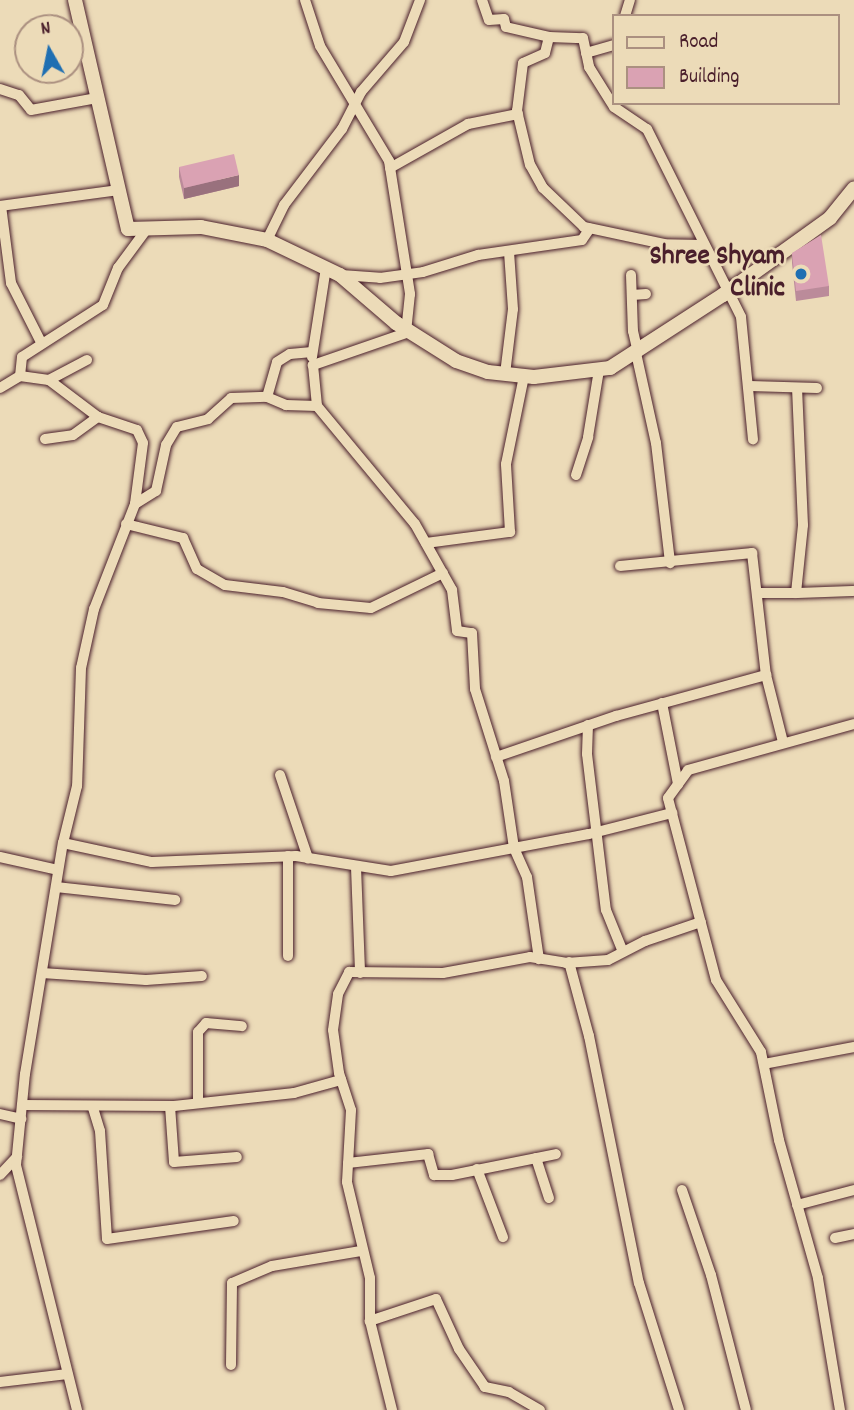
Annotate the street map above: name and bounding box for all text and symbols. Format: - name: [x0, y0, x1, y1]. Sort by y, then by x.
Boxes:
- north arrow: [14, 14, 84, 84]
- legend: [612, 14, 840, 105]
- text: N: [39, 16, 53, 44]
- text: Road: [679, 28, 718, 58]
- text: Building: [679, 63, 739, 93]
- place label: Shree Shyam Clinic: [650, 241, 785, 307]
- marker: Shree Shyam Clinic: [791, 264, 811, 284]

